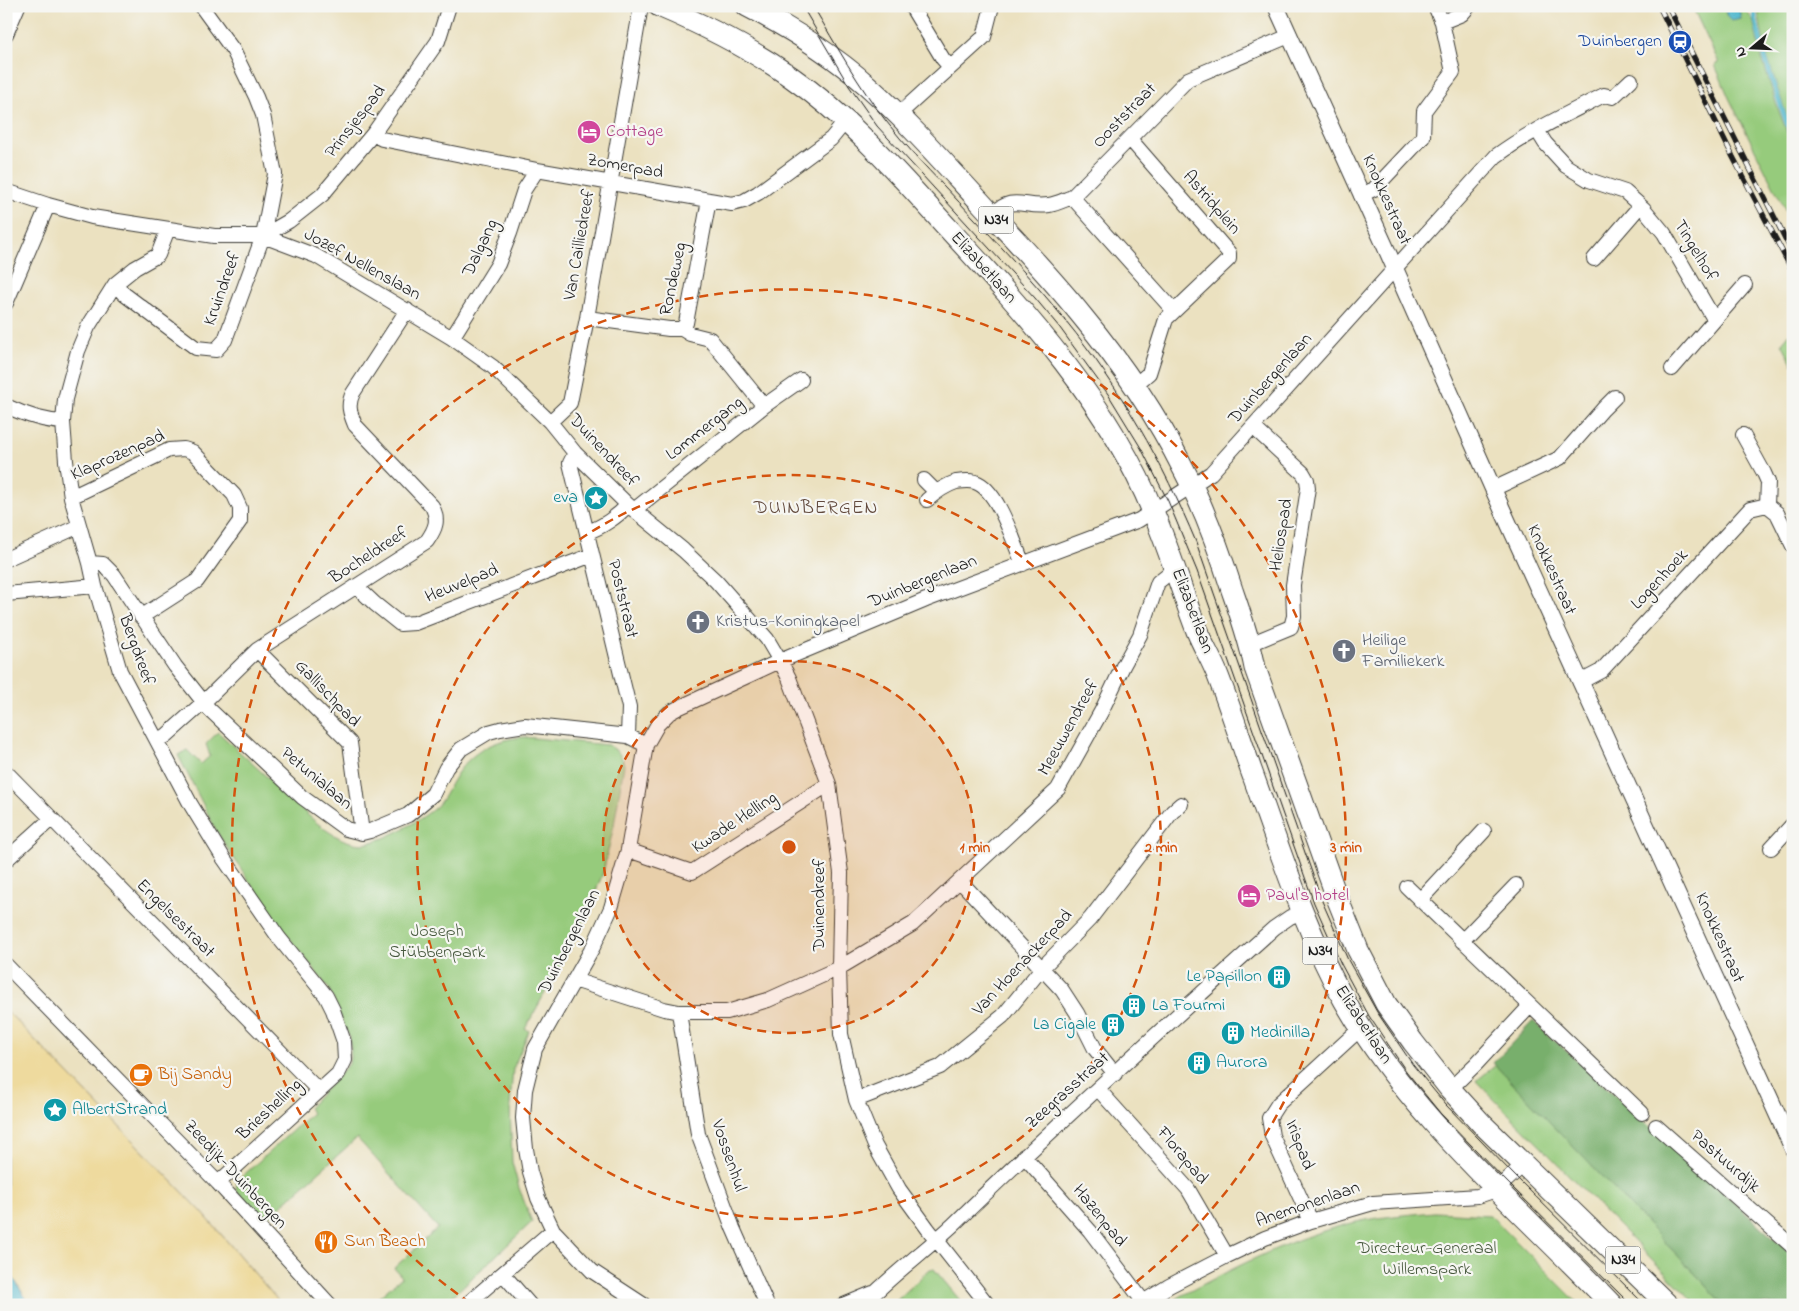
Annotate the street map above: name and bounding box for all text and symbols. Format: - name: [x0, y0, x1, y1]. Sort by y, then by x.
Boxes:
- north arrow: [1726, 22, 1776, 72]
- place label: Duinbergen: [1577, 29, 1662, 56]
- station icon: Duinbergen: [1667, 29, 1693, 55]
- text: N: [1730, 44, 1753, 60]
- street label: Ooststraat: [1087, 77, 1163, 155]
- street label: Prinsjespad: [319, 80, 393, 164]
- hotel icon: Cottage: [576, 119, 602, 145]
- place label: Cottage: [606, 119, 664, 146]
- street label: Zomerpad: [585, 148, 665, 186]
- street label: Knokkestraat: [1354, 151, 1418, 249]
- street label: Astridplein: [1176, 165, 1246, 241]
- street label: Van Cailliedreef: [557, 187, 603, 303]
- road number: N34: [978, 206, 1014, 234]
- street label: Dalgang: [456, 215, 507, 282]
- street label: Tingelhof: [1666, 215, 1724, 288]
- street label: Jozef Nellenslaan: [299, 222, 425, 308]
- street label: Elizabetlaan: [943, 226, 1023, 310]
- street label: Rondeweg: [654, 240, 695, 318]
- street label: Kruindreef: [198, 248, 249, 330]
- street label: Duinbergenlaan: [1222, 327, 1320, 432]
- street label: Lommergang: [661, 390, 750, 468]
- street label: Duinendreef: [561, 408, 645, 494]
- street label: Klaprozenpad: [67, 424, 169, 488]
- place label: eva: [553, 485, 578, 511]
- place icon: eva: [583, 485, 609, 511]
- district label: DUINBERGEN: [753, 495, 878, 522]
- street label: Heliospad: [1263, 497, 1301, 573]
- street label: Bocheldreef: [324, 520, 414, 592]
- street label: Knokkestraat: [1519, 521, 1583, 619]
- street label: Logenhoek: [1625, 544, 1696, 617]
- street label: Duinbergenlaan: [864, 548, 982, 617]
- street label: Poststraat: [600, 557, 644, 641]
- street label: Heuvelpad: [421, 558, 503, 610]
- street label: Elizabetlaan: [1164, 565, 1220, 658]
- church icon: Kristus-Koningkapel: [685, 609, 711, 635]
- place label: Kristus-Koningkapel: [716, 609, 860, 636]
- street label: Bergdreef: [110, 610, 161, 690]
- place label: Heilige Familiekerk: [1361, 628, 1444, 675]
- church icon: Heilige Familiekerk: [1331, 638, 1357, 664]
- street label: Gallischpad: [288, 654, 366, 734]
- street label: Meeuwendreef: [1032, 675, 1106, 781]
- street label: Petunialaan: [274, 741, 358, 817]
- street label: Kwade Helling: [687, 785, 784, 861]
- text: 1 min: [960, 837, 991, 859]
- text: 2 min: [1144, 837, 1178, 859]
- text: 3 min: [1329, 837, 1362, 859]
- centre of rings: [780, 838, 798, 856]
- street label: Duinendreef: [807, 858, 833, 952]
- street label: Engelsestraat: [129, 874, 220, 965]
- hotel icon: Paul's hotel: [1236, 883, 1262, 909]
- place label: Paul's hotel: [1266, 883, 1349, 909]
- street label: Duinbergenlaan: [532, 885, 609, 1001]
- street label: Knokkestraat: [1687, 889, 1751, 987]
- street label: Van Hoenackerpad: [966, 904, 1079, 1023]
- park label: Joseph Stübbenpark: [389, 919, 485, 966]
- road number: N34: [1302, 938, 1338, 964]
- place label: Le Papillon: [1186, 964, 1262, 990]
- building icon: Le Papillon: [1266, 964, 1292, 990]
- street label: Elizabetlaan: [1328, 980, 1398, 1070]
- building icon: La Fourmi: [1121, 993, 1147, 1019]
- place label: La Fourmi: [1152, 993, 1225, 1019]
- place label: La Cigale: [1033, 1012, 1097, 1039]
- building icon: La Cigale: [1100, 1012, 1126, 1038]
- building icon: Medinilla: [1220, 1020, 1246, 1046]
- place label: Medinilla: [1250, 1020, 1310, 1046]
- street label: Zeegrasstraat: [1020, 1046, 1116, 1137]
- building icon: Aurora: [1186, 1050, 1212, 1076]
- place label: Aurora: [1216, 1050, 1268, 1076]
- cafe icon: Bij Sandy: [128, 1062, 154, 1088]
- place label: Bij Sandy: [157, 1062, 232, 1088]
- street label: Brieshelling: [231, 1073, 309, 1149]
- place icon: AlbertStrand: [42, 1097, 68, 1123]
- place label: AlbertStrand: [72, 1097, 167, 1123]
- street label: Zeedijk-Duinbergen: [176, 1114, 293, 1236]
- street label: Vossenhul: [703, 1115, 752, 1196]
- street label: Irispad: [1278, 1116, 1320, 1174]
- street label: Florapad: [1149, 1120, 1214, 1191]
- street label: Pastuurdijk: [1684, 1124, 1766, 1200]
- street label: Anemonenlaan: [1252, 1175, 1364, 1235]
- street label: Hazenpad: [1066, 1179, 1132, 1253]
- restaurant icon: Sun Beach: [313, 1229, 339, 1255]
- place label: Sun Beach: [344, 1229, 426, 1255]
- park label: Directeur-Generaal Willemspark: [1356, 1236, 1497, 1283]
- road number: N34: [1606, 1246, 1640, 1274]

